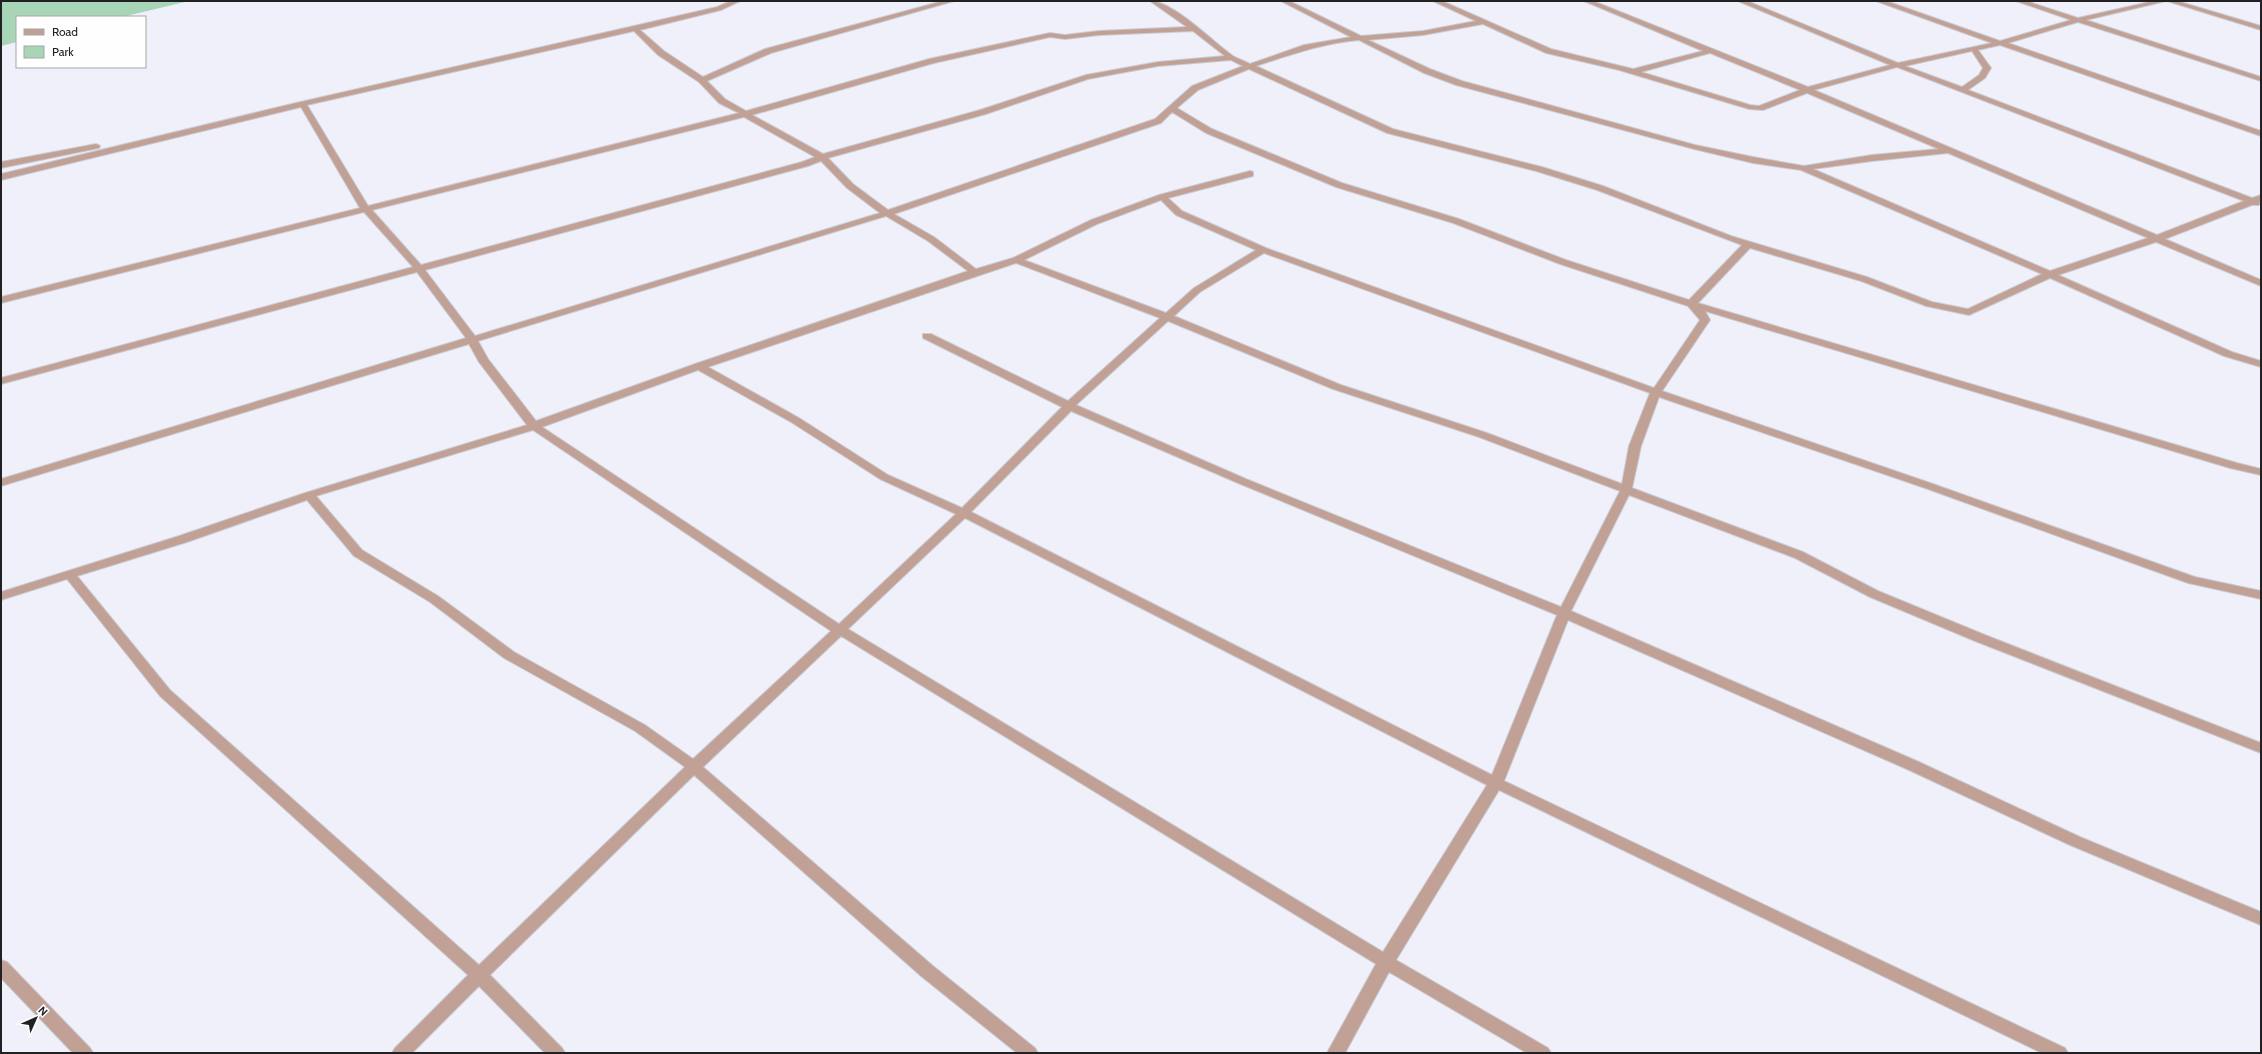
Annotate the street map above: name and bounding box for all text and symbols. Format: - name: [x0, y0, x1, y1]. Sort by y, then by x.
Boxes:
- legend: [16, 16, 146, 68]
- text: Road: [52, 24, 78, 39]
- text: Park: [52, 44, 74, 59]
- north arrow: [16, 998, 56, 1038]
- text: N: [35, 1003, 51, 1019]

